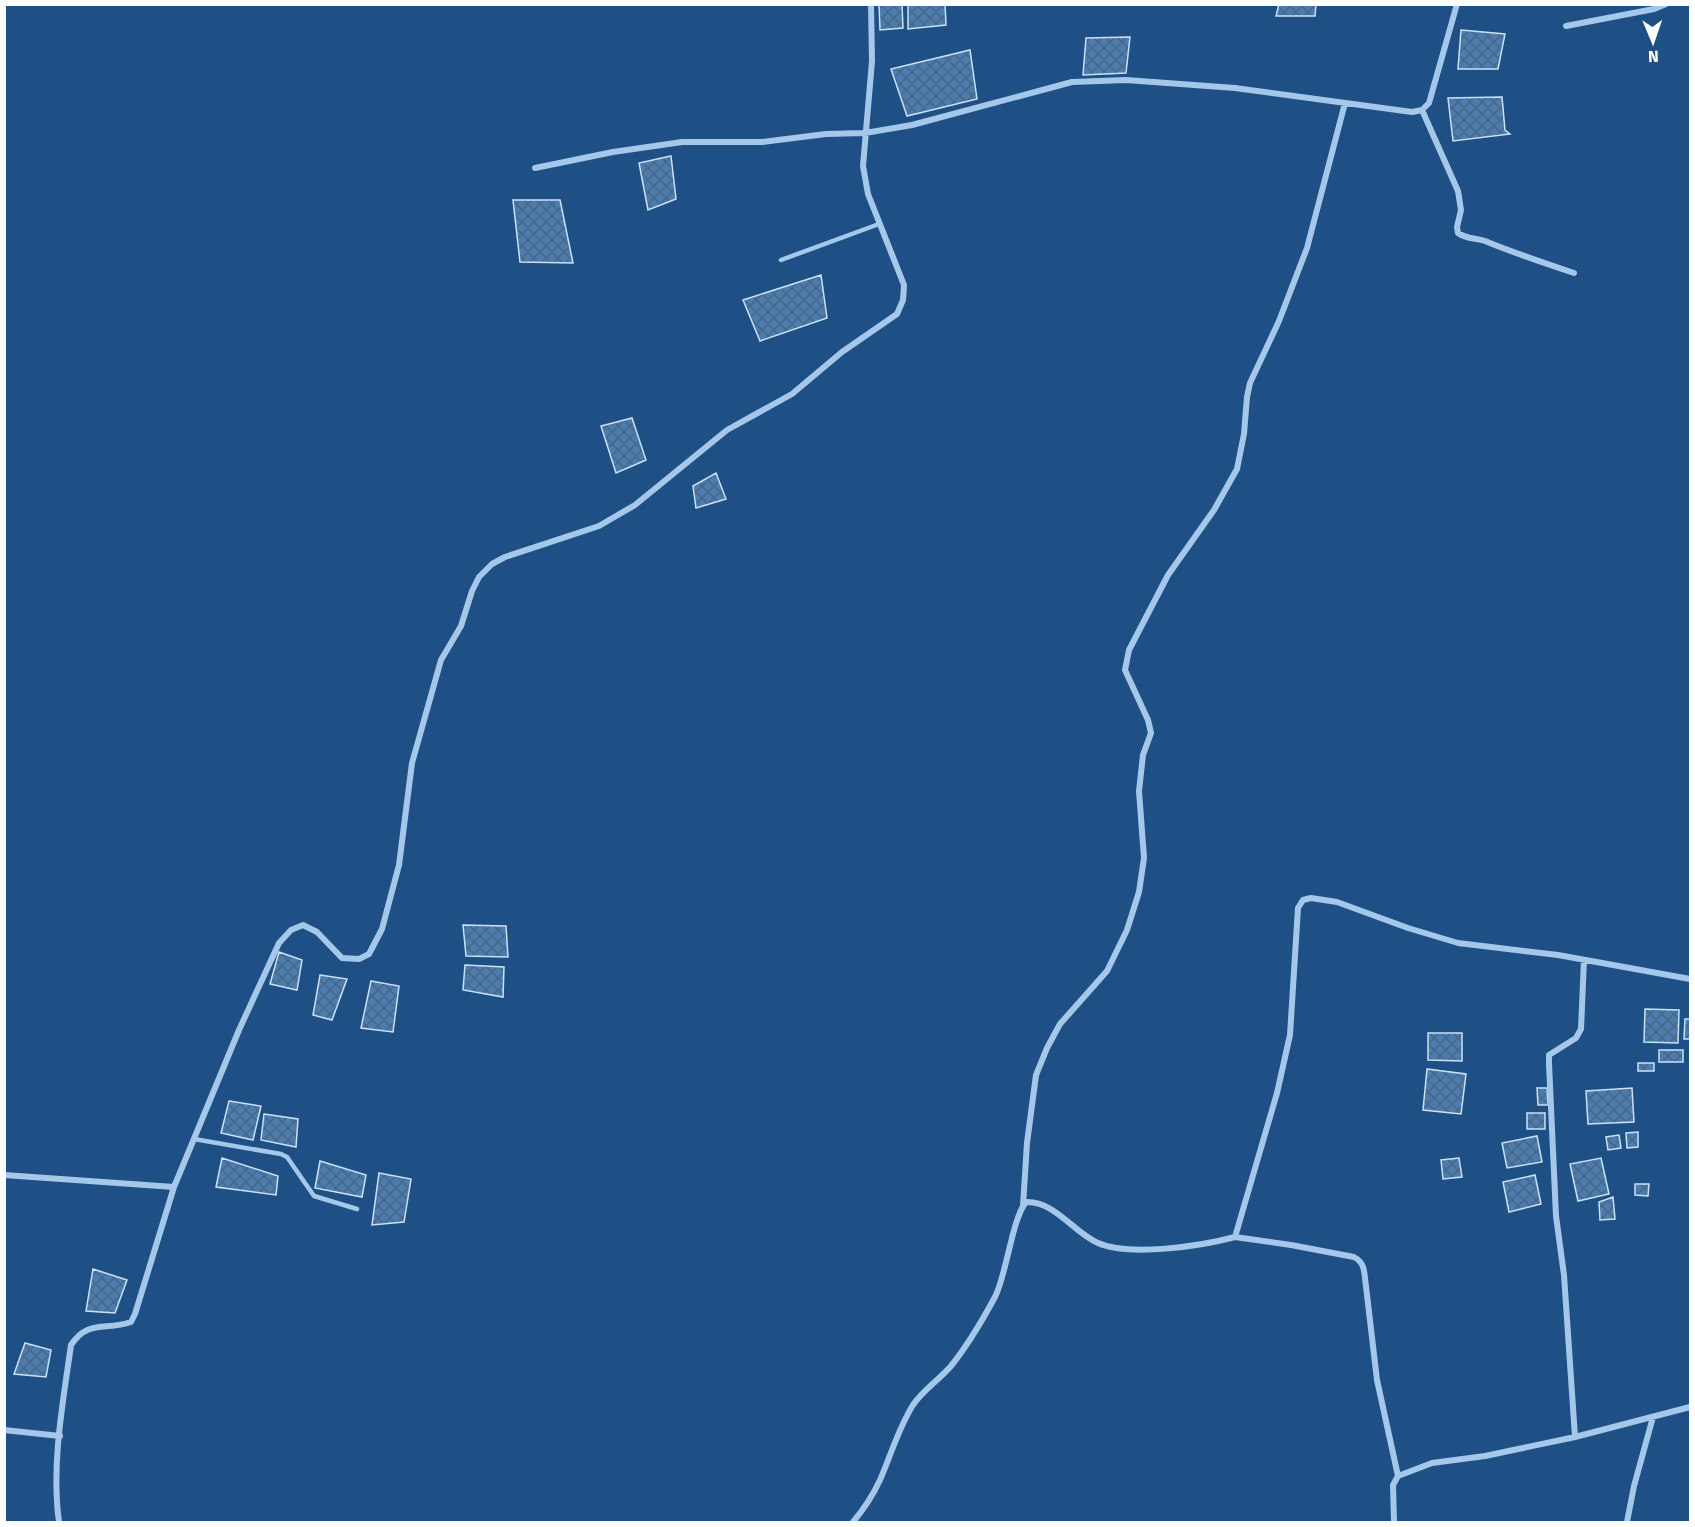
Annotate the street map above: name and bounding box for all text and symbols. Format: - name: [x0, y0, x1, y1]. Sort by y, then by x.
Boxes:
- north arrow: [1623, 12, 1683, 72]
- text: N: [1648, 47, 1659, 66]

